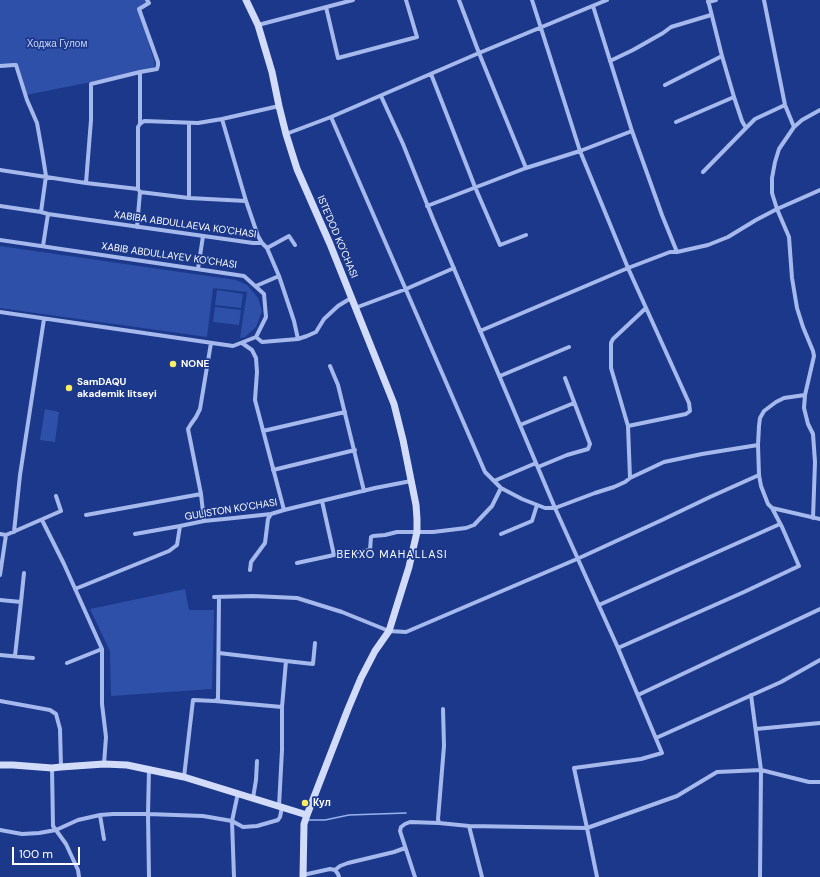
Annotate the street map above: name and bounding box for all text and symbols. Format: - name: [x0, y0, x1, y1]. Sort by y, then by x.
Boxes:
- park label: Ходжа Гулом: [27, 38, 87, 50]
- street label: ISTE'DOD KO'CHASI: [314, 194, 360, 280]
- street label: XABIBA ABDULLAEVA KO'CHASI: [113, 209, 257, 241]
- street label: XABIB ABDULLAYEV KO'CHASI: [101, 241, 237, 271]
- place label: NONE: [181, 358, 209, 370]
- marker: NONE: [168, 359, 178, 369]
- place label: SamDAQU akademik litseyi: [77, 376, 157, 400]
- marker: SamDAQU akademik litseyi: [64, 383, 74, 393]
- street label: GULISTON KO'CHASI: [184, 497, 278, 523]
- district label: BEKXO MAHALLASI: [336, 548, 448, 562]
- place label: Кул: [313, 797, 331, 809]
- marker: Кул: [300, 798, 310, 808]
- scale bar: [14, 839, 82, 865]
- text: 100 m: [19, 846, 53, 862]

